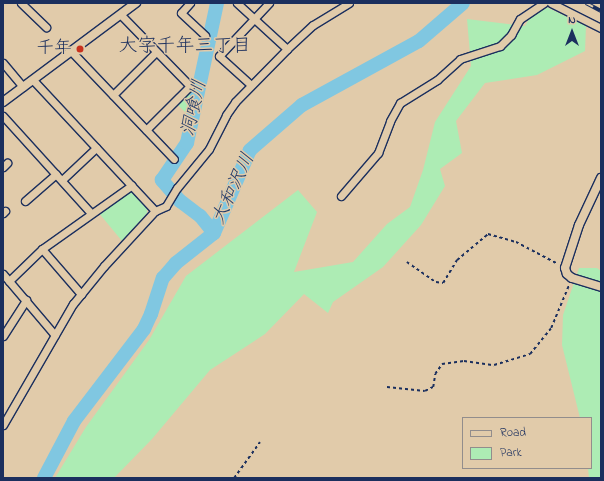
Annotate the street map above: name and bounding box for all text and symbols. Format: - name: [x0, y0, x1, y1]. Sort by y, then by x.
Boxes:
- north arrow: [552, 12, 592, 52]
- text: N: [568, 12, 576, 28]
- district label: 大字千年三丁目: [119, 36, 251, 58]
- place label: 千年: [36, 38, 72, 60]
- marker: 千年: [75, 44, 85, 54]
- water label: 洞喰川: [177, 78, 213, 138]
- water label: 大和沢川: [208, 150, 260, 228]
- legend: [462, 417, 592, 469]
- text: Road: [500, 424, 526, 442]
- text: Park: [500, 444, 522, 462]

